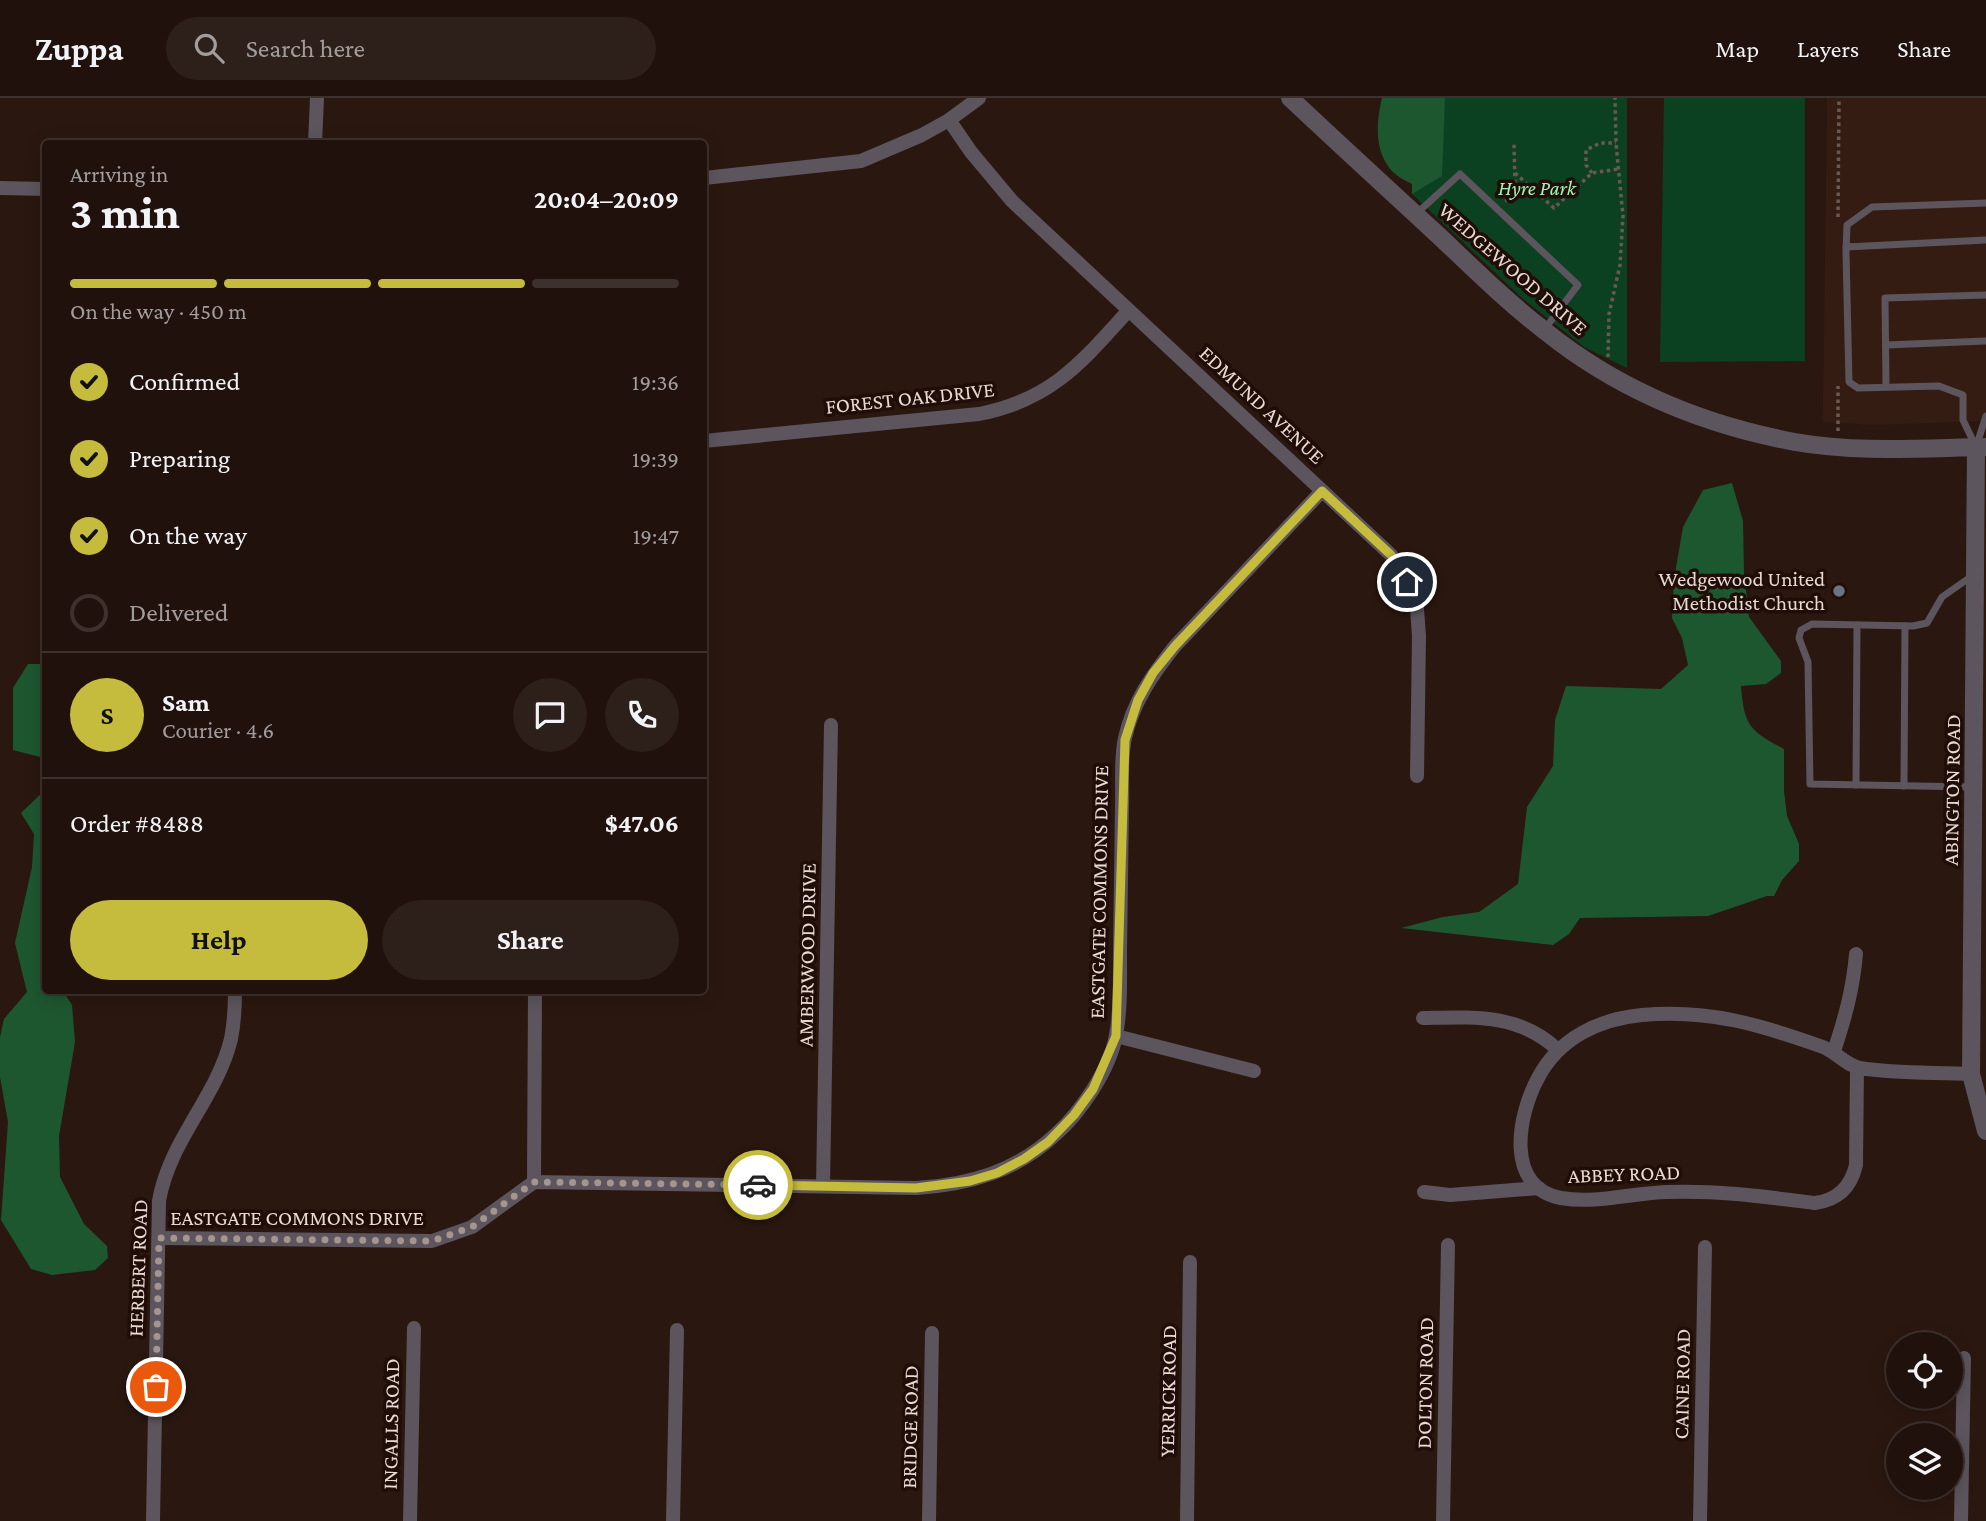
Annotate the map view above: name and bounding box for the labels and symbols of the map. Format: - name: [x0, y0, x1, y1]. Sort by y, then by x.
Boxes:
- park label: Hyre Park: [1498, 176, 1577, 200]
- street label: WEDGEWOOD DRIVE: [1434, 198, 1592, 340]
- street label: EDMUND AVENUE: [1195, 341, 1329, 469]
- street label: FOREST OAK DRIVE: [824, 377, 996, 419]
- pin: [1377, 552, 1437, 612]
- place label: Wedgewood United Methodist Church: [1659, 567, 1825, 615]
- marker: Wedgewood United Methodist Church: [1831, 583, 1847, 599]
- street label: ABINGTON ROAD: [1939, 714, 1965, 866]
- street label: EASTGATE COMMONS DRIVE: [1085, 765, 1113, 1019]
- street label: AMBERWOOD DRIVE: [793, 863, 821, 1047]
- courier: [723, 1150, 793, 1220]
- street label: ABBEY ROAD: [1567, 1160, 1681, 1188]
- street label: HERBERT ROAD: [124, 1199, 152, 1337]
- street label: EASTGATE COMMONS DRIVE: [170, 1206, 424, 1230]
- street label: DOLTON ROAD: [1412, 1317, 1438, 1449]
- street label: YERRICK ROAD: [1155, 1325, 1181, 1457]
- street label: CAINE ROAD: [1669, 1328, 1695, 1440]
- pin: [126, 1357, 186, 1417]
- street label: INGALLS ROAD: [378, 1358, 404, 1490]
- street label: BRIDGE ROAD: [897, 1365, 923, 1489]

